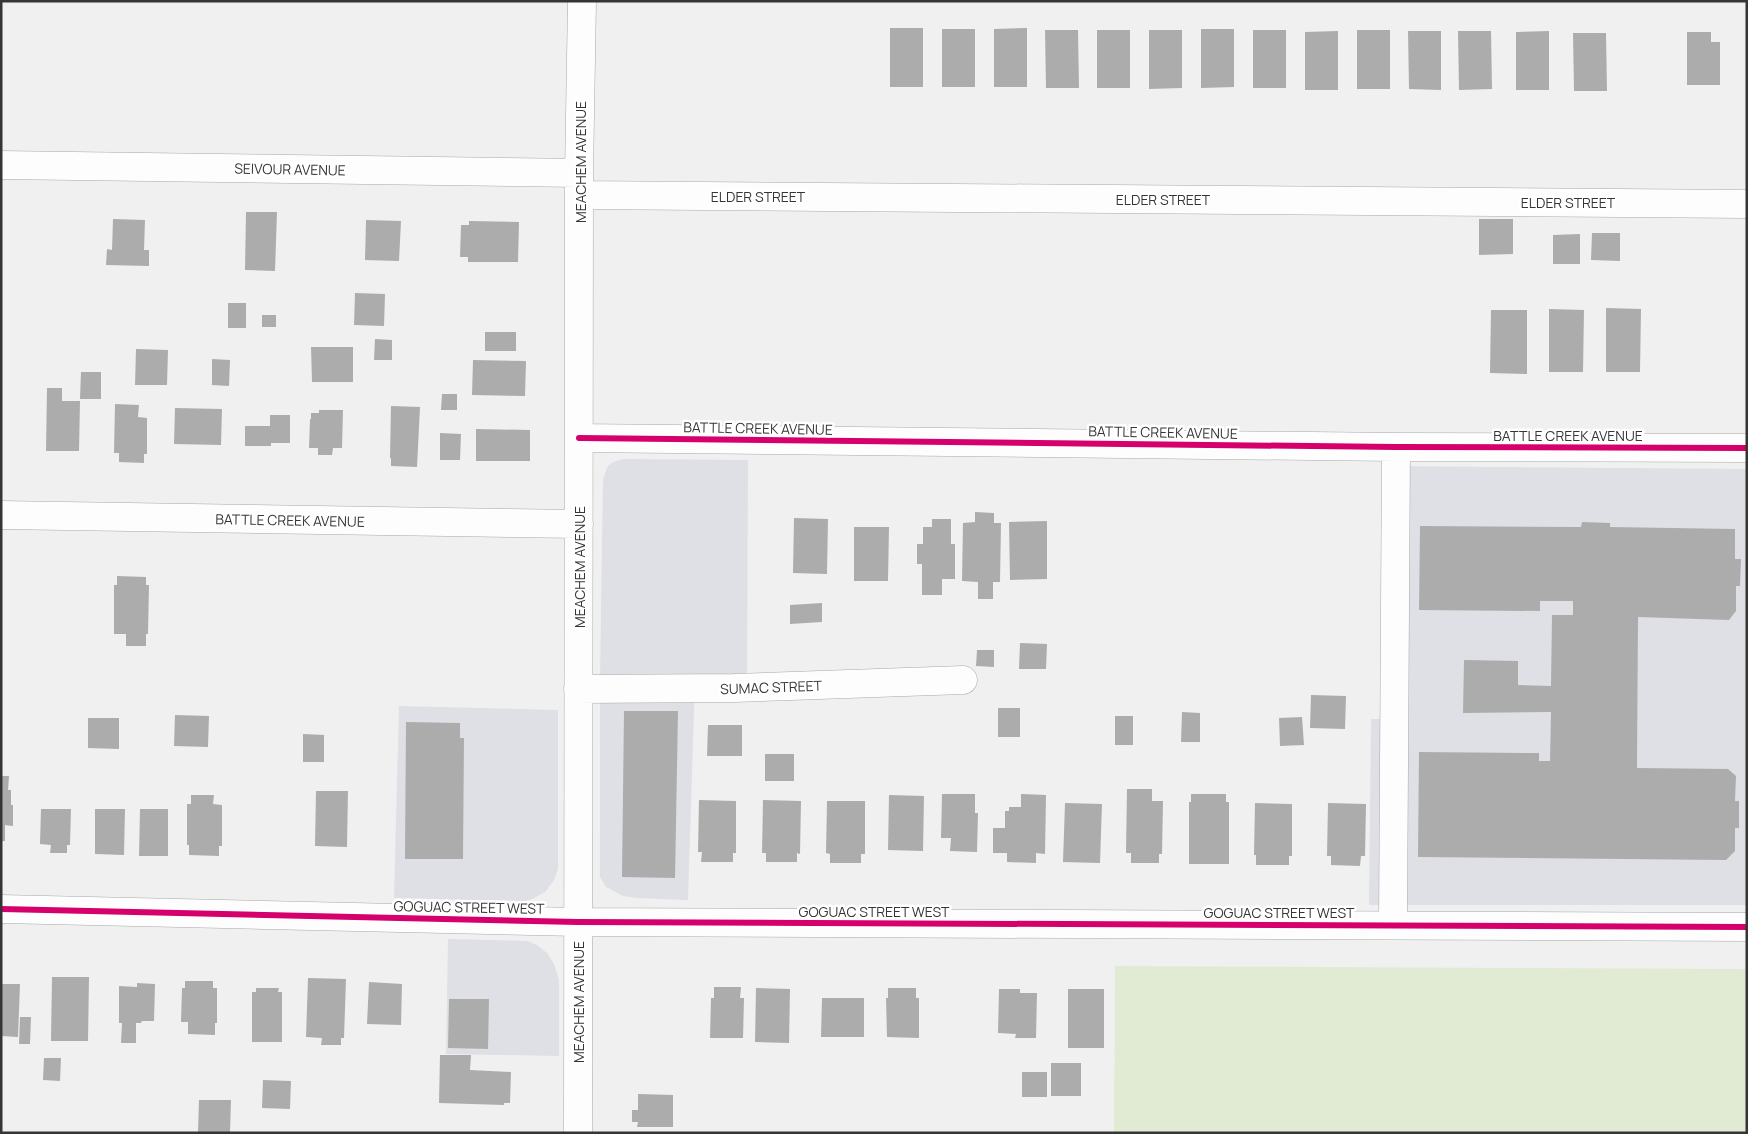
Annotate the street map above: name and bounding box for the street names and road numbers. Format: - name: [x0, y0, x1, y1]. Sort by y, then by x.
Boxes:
- street label: MEACHEM AVENUE: [571, 101, 590, 223]
- street label: SEIVOUR AVENUE: [234, 159, 346, 179]
- street label: ELDER STREET: [711, 187, 806, 206]
- street label: ELDER STREET: [1116, 190, 1211, 209]
- street label: ELDER STREET: [1521, 193, 1616, 212]
- street label: BATTLE CREEK AVENUE: [683, 417, 833, 439]
- street label: BATTLE CREEK AVENUE: [1088, 421, 1238, 443]
- street label: BATTLE CREEK AVENUE: [1493, 426, 1643, 445]
- street label: MEACHEM AVENUE: [570, 506, 589, 628]
- street label: BATTLE CREEK AVENUE: [215, 509, 365, 531]
- street label: SUMAC STREET: [720, 676, 823, 698]
- street label: GOGUAC STREET WEST: [393, 896, 545, 918]
- street label: GOGUAC STREET WEST: [799, 902, 950, 921]
- street label: GOGUAC STREET WEST: [1204, 903, 1355, 922]
- street label: MEACHEM AVENUE: [569, 941, 588, 1063]

